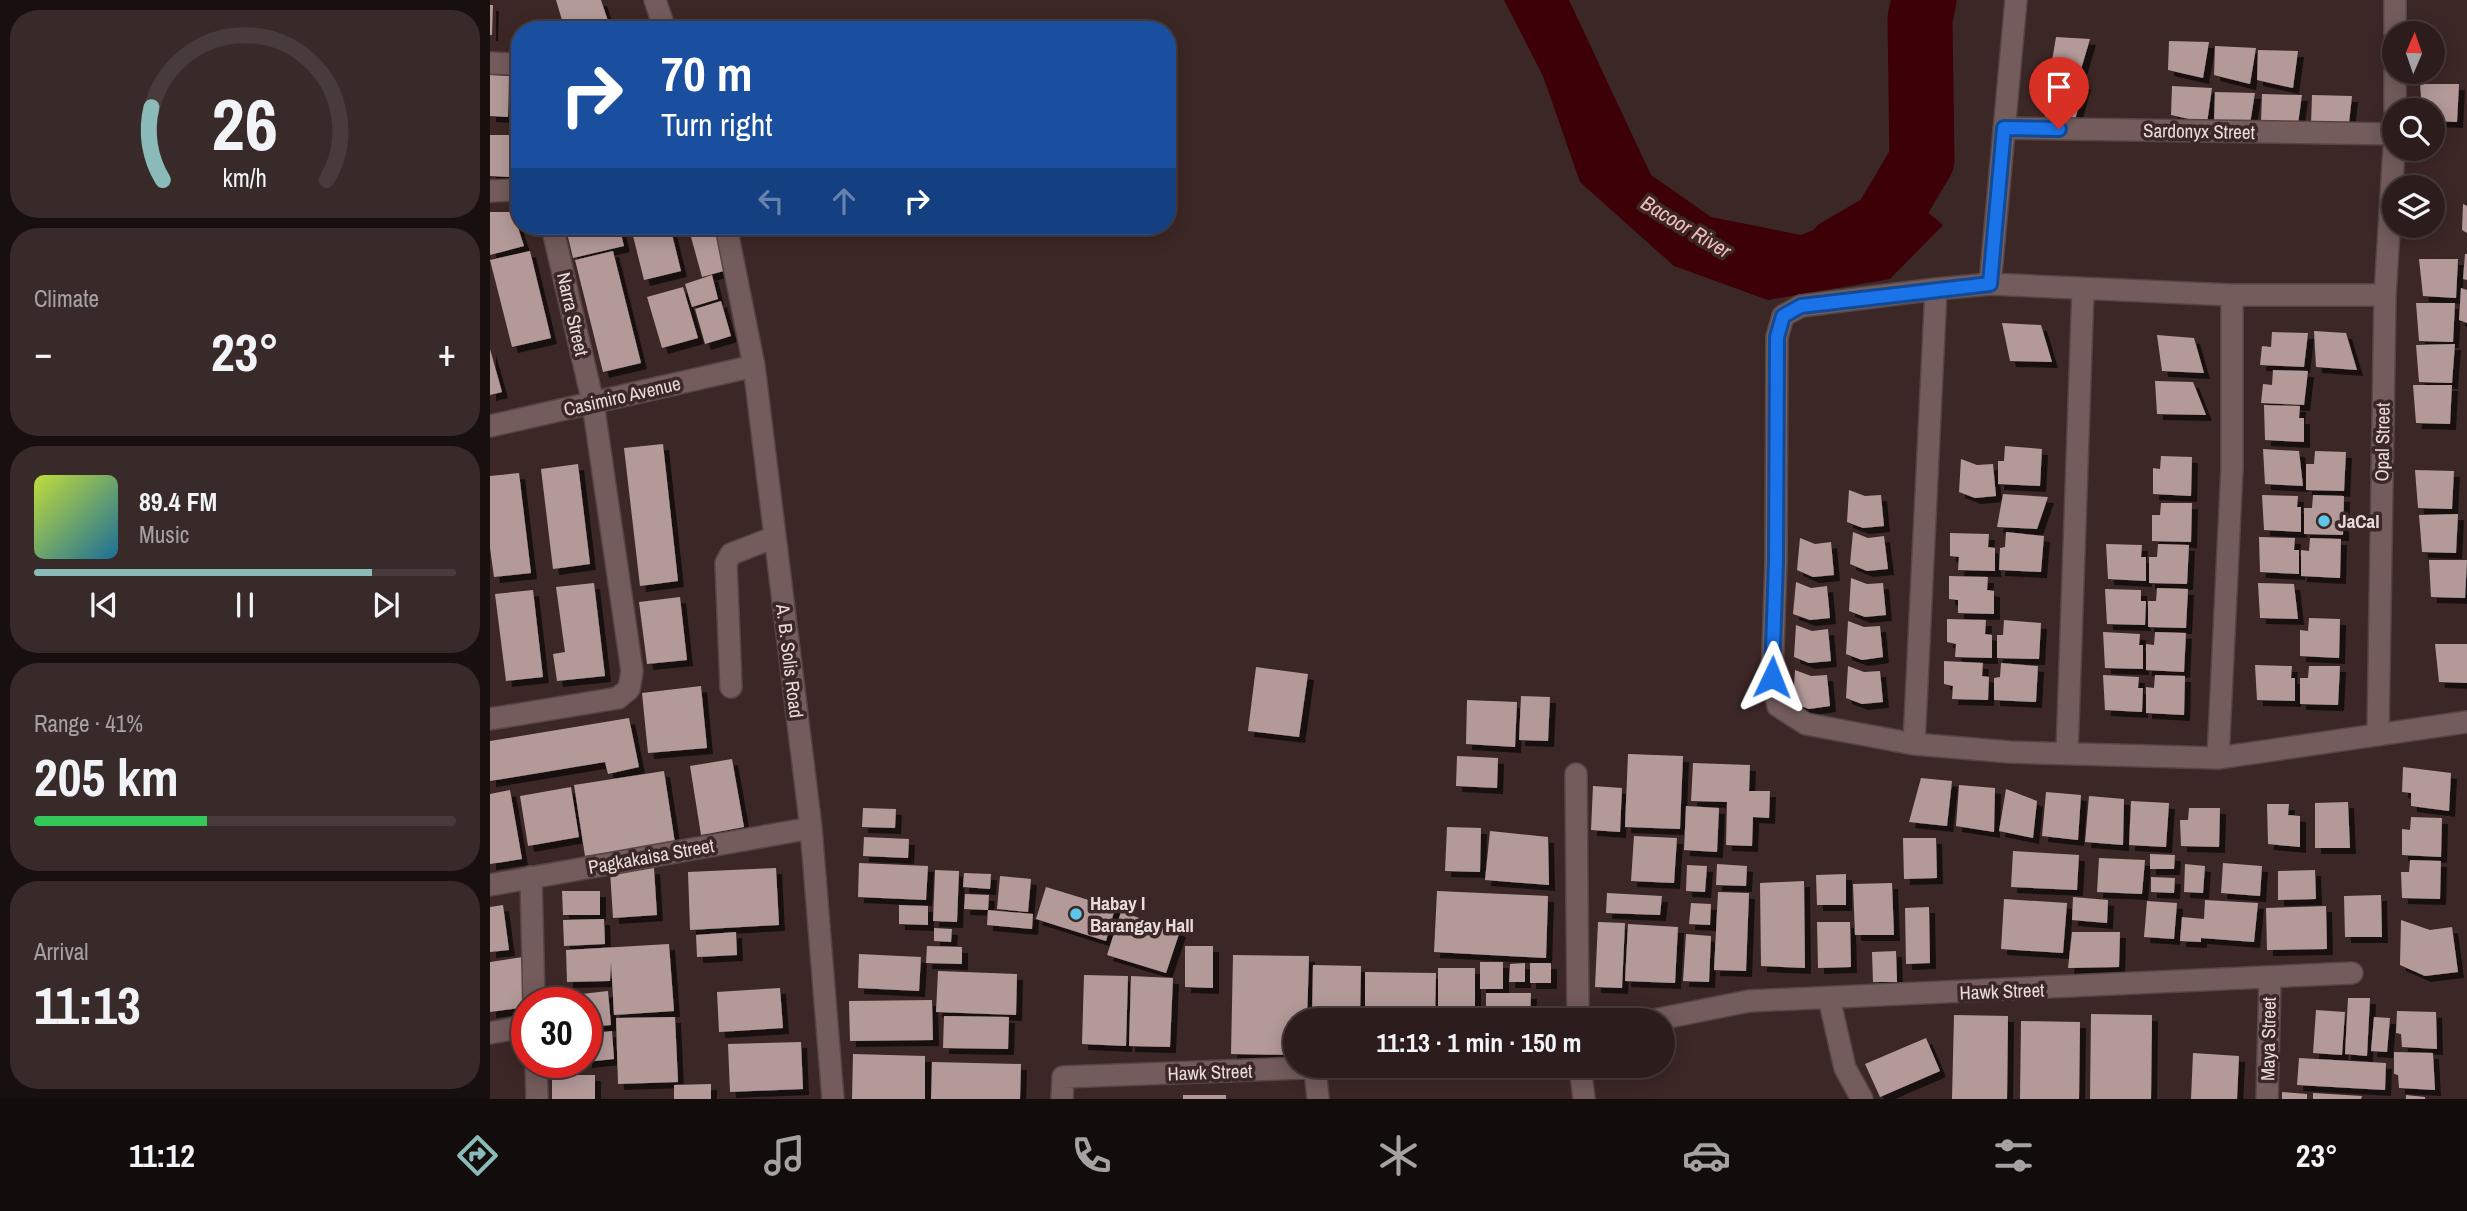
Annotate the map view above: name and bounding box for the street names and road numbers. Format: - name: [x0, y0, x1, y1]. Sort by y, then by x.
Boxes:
- street label: Sardonyx Street: [2143, 117, 2256, 145]
- street label: Narra Street: [551, 270, 595, 359]
- street label: Casimiro Avenue: [561, 370, 683, 422]
- street label: Opal Street: [2368, 402, 2396, 482]
- street label: A. B. Solis Road: [770, 602, 810, 719]
- street label: Pagkakaisa Street: [586, 832, 717, 880]
- street label: Hawk Street: [1959, 977, 2046, 1005]
- street label: Maya Street: [2254, 996, 2282, 1081]
- street label: Hawk Street: [1167, 1058, 1254, 1086]

